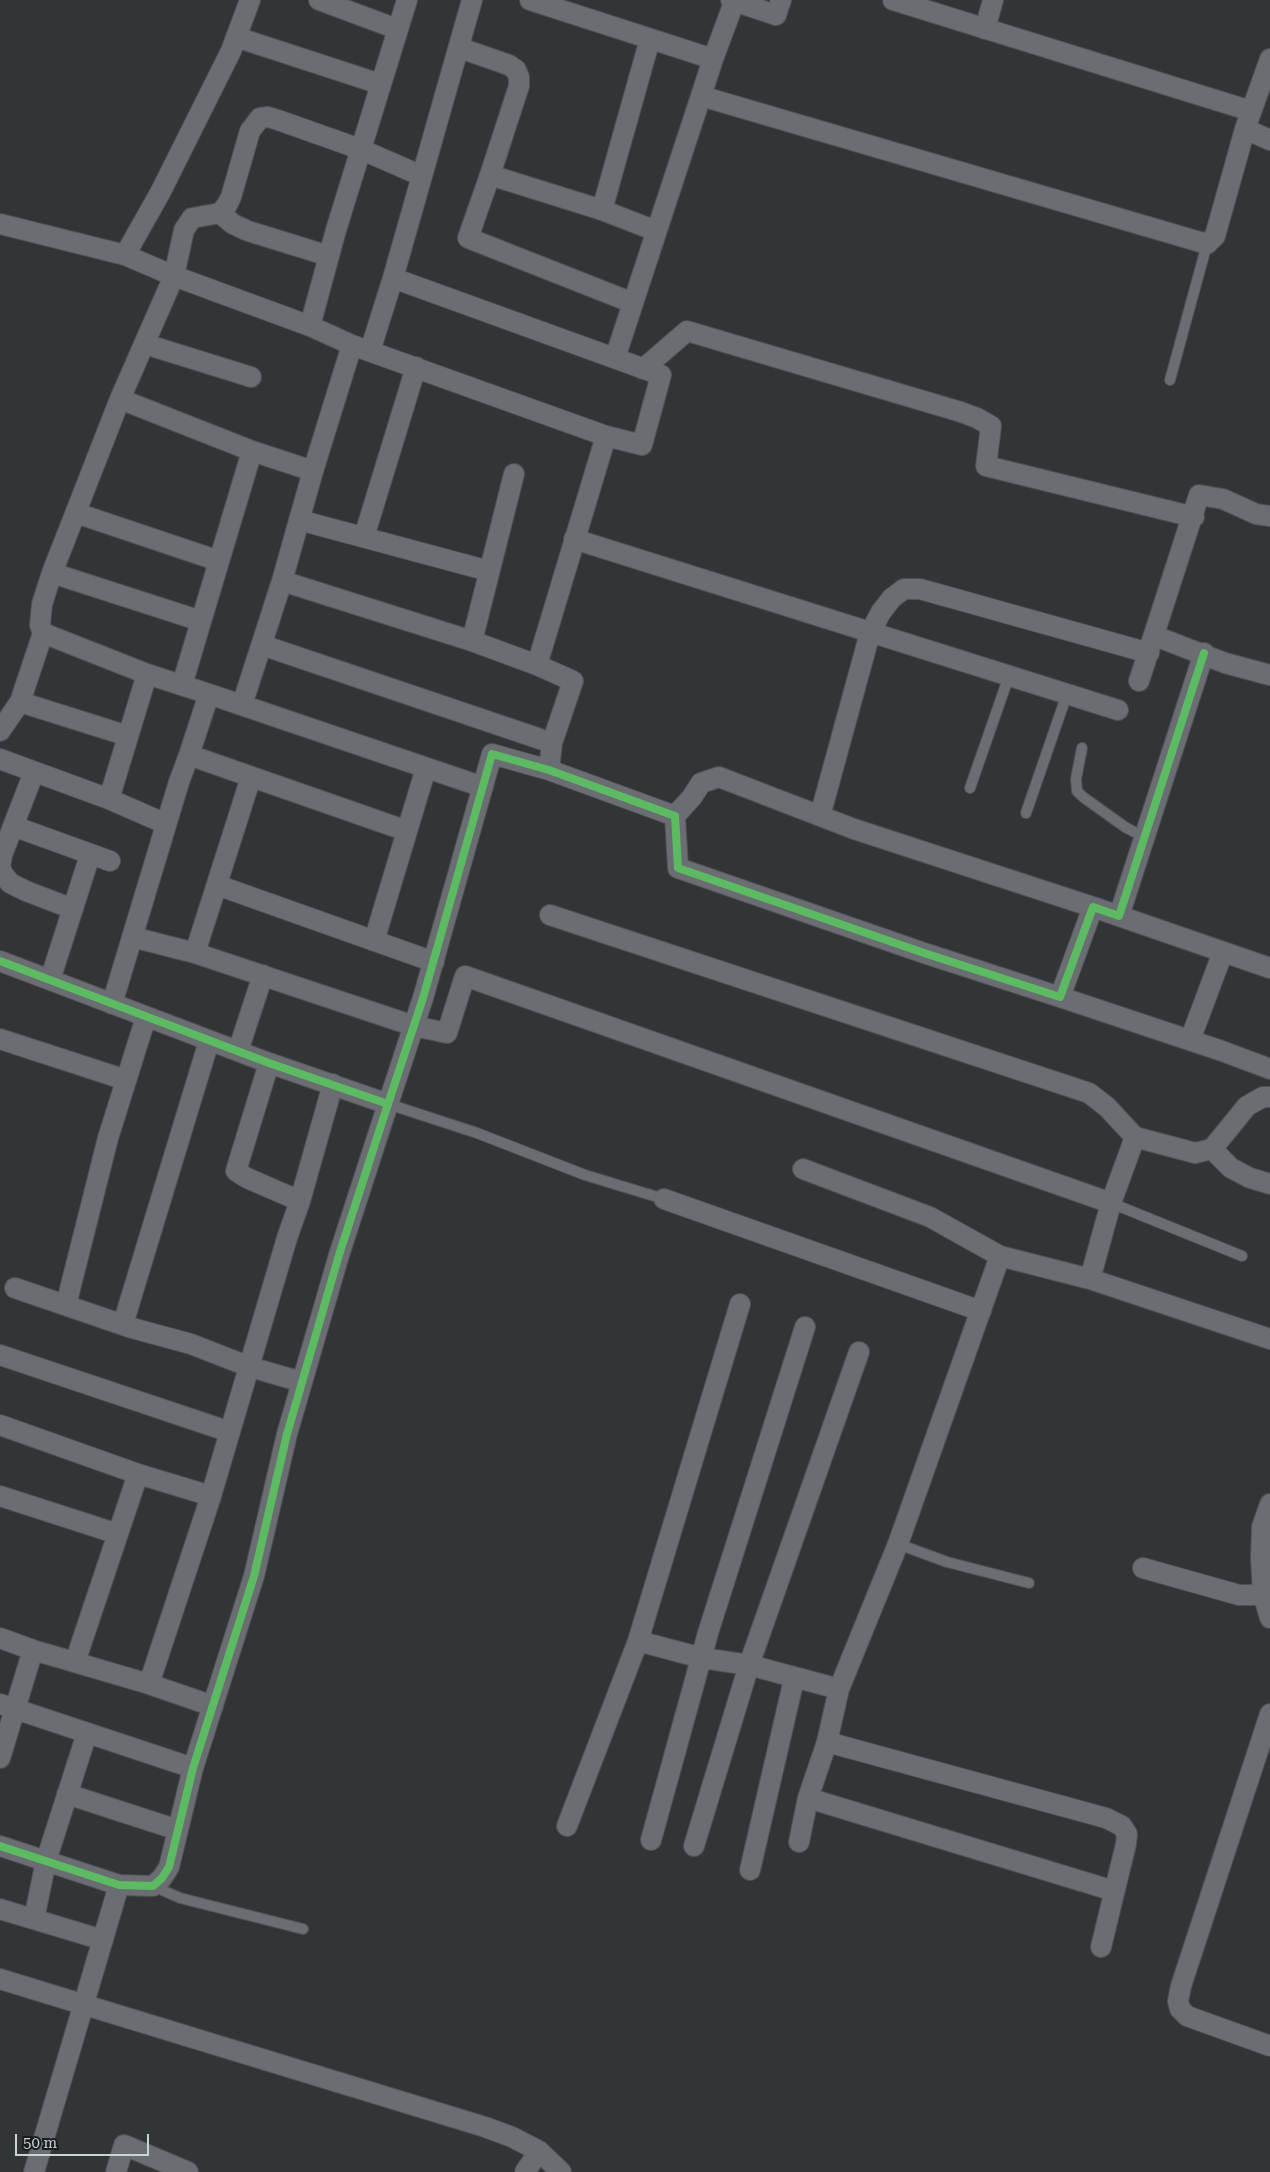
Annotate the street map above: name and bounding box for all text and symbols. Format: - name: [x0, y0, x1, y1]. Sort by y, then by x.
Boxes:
- scale bar: [18, 2124, 151, 2156]
- text: 50 m: [23, 2134, 57, 2152]

